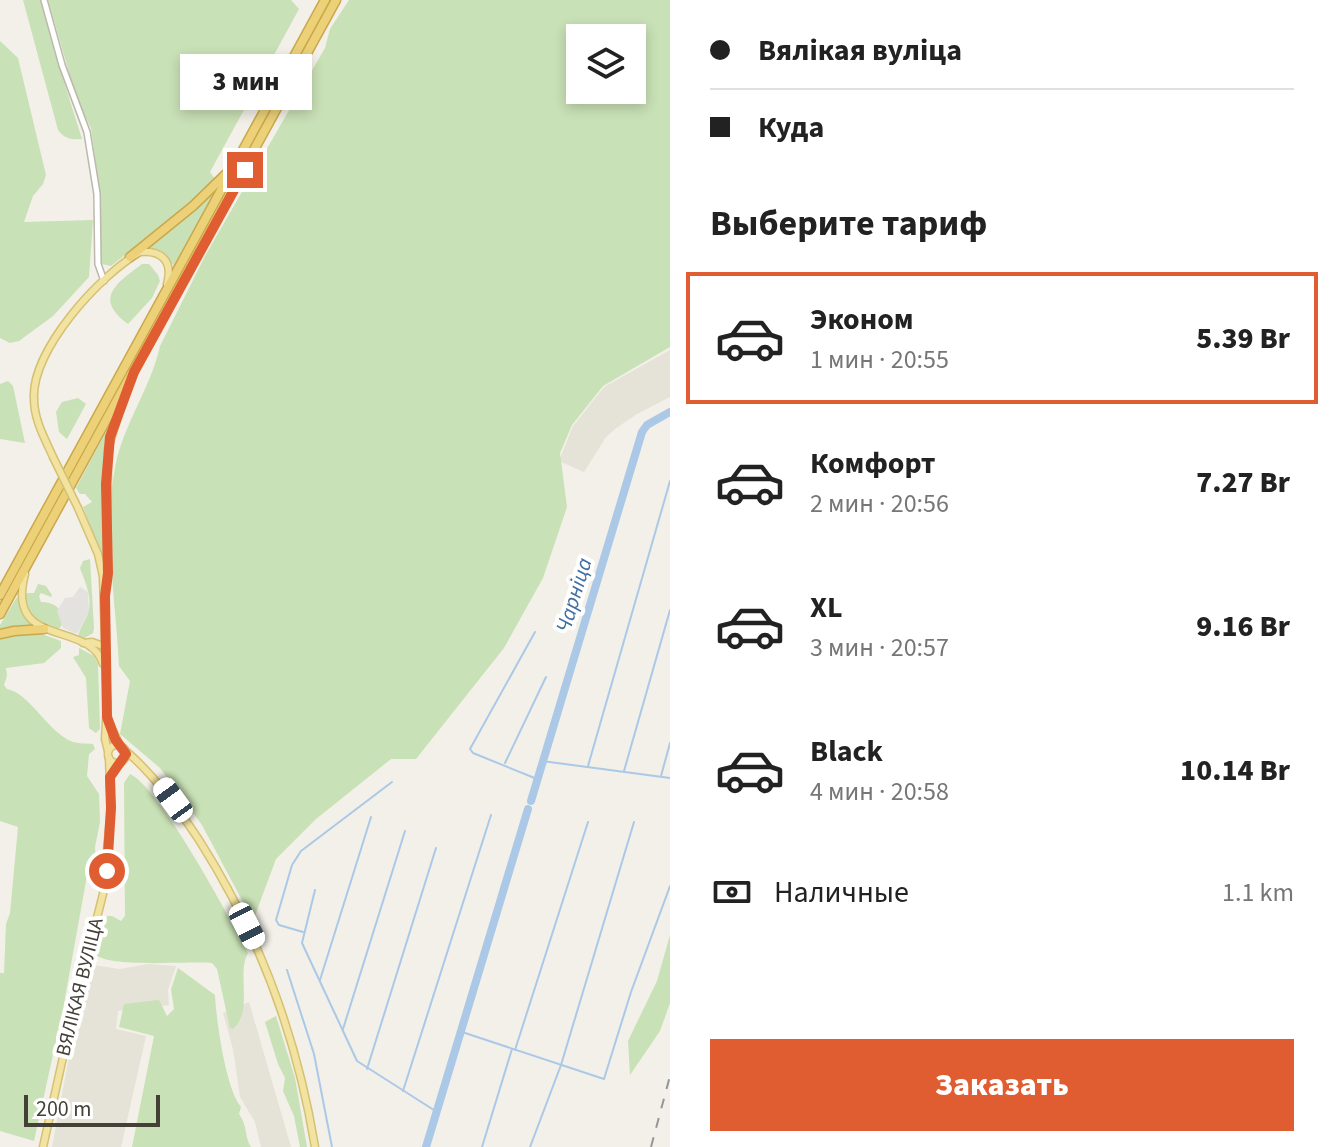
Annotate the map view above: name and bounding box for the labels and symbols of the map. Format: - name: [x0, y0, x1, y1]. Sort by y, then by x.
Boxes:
- callout: 3 мин: [179, 54, 311, 110]
- route end: [227, 152, 263, 188]
- water label: Чарніца: [547, 553, 601, 636]
- car: [149, 774, 197, 826]
- route start: [89, 853, 125, 889]
- car: [225, 899, 269, 953]
- street label: ВЯЛІКАЯ ВУЛІЦА: [49, 915, 111, 1059]
- scale bar: [24, 1091, 160, 1127]

